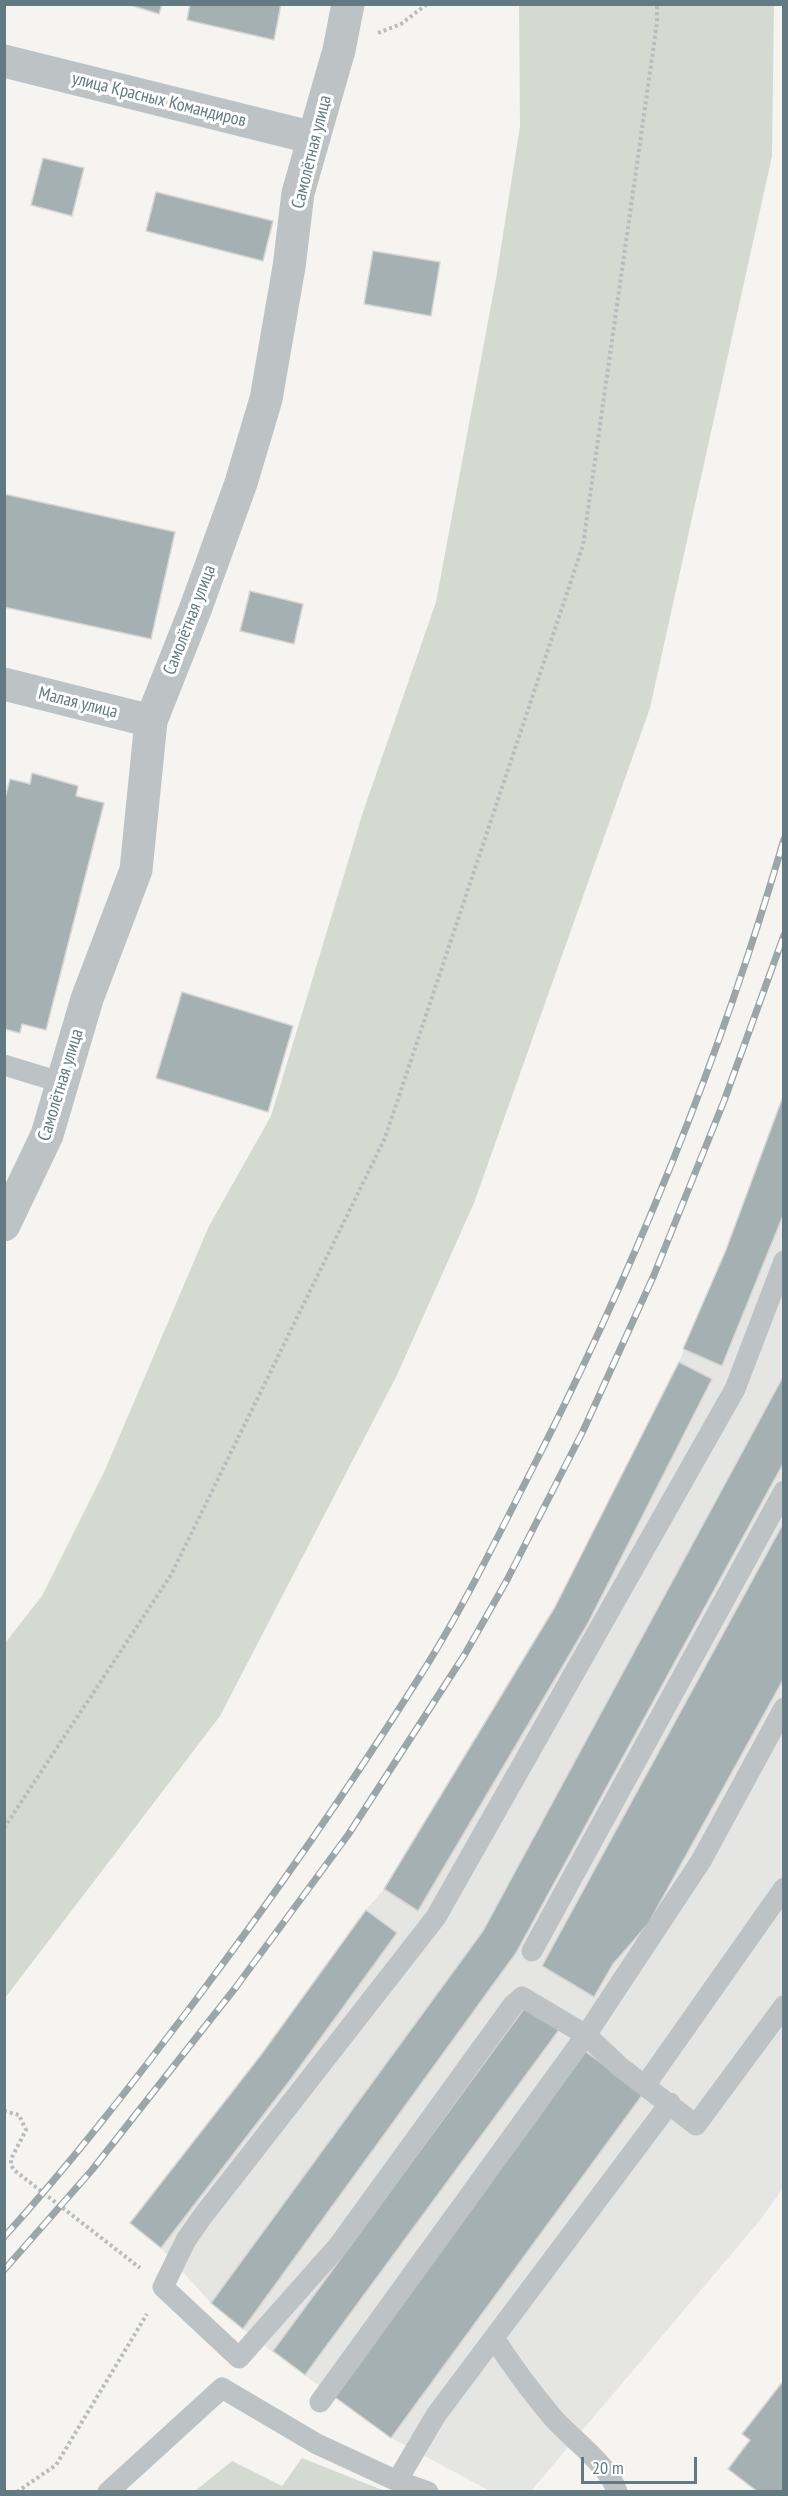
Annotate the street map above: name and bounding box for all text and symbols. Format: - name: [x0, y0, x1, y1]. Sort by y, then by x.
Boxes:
- street label: улица Красных Командиров: [70, 68, 248, 132]
- street label: Самолётная улица: [288, 93, 336, 211]
- street label: Самолётная улица: [159, 562, 221, 678]
- street label: Малая улица: [36, 683, 120, 723]
- street label: Самолётная улица: [34, 1026, 88, 1144]
- scale bar: [584, 2445, 700, 2483]
- text: 20 m: [592, 2456, 624, 2479]

